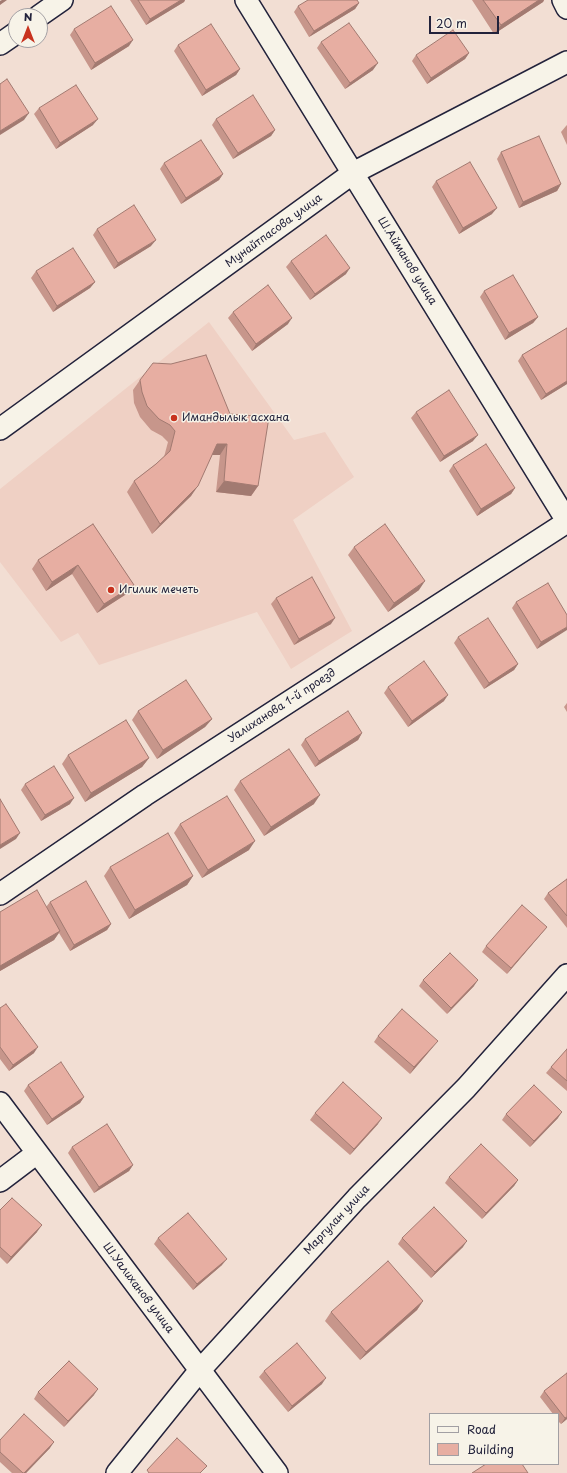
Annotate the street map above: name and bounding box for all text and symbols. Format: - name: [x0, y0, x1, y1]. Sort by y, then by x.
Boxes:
- north arrow: [8, 8, 48, 48]
- text: N: [24, 8, 32, 25]
- scale bar: [431, 8, 501, 34]
- text: 20 m: [436, 14, 467, 32]
- street label: Мунайтпасова улица: [223, 191, 325, 271]
- street label: Ш.Айманов улица: [375, 215, 439, 307]
- place label: Имандылык асхана: [182, 411, 289, 425]
- marker: Имандылык асхана: [169, 413, 179, 423]
- place label: Игилик мечеть: [119, 583, 199, 597]
- marker: Игилик мечеть: [106, 585, 116, 595]
- street label: Уалиханова 1-й проезд: [226, 666, 338, 746]
- street label: Маргулан улица: [301, 1183, 373, 1257]
- street label: Ш.Уалиханов улица: [100, 1240, 176, 1336]
- legend: [429, 1413, 559, 1465]
- text: Road: [467, 1420, 496, 1438]
- text: Building: [467, 1440, 514, 1458]

